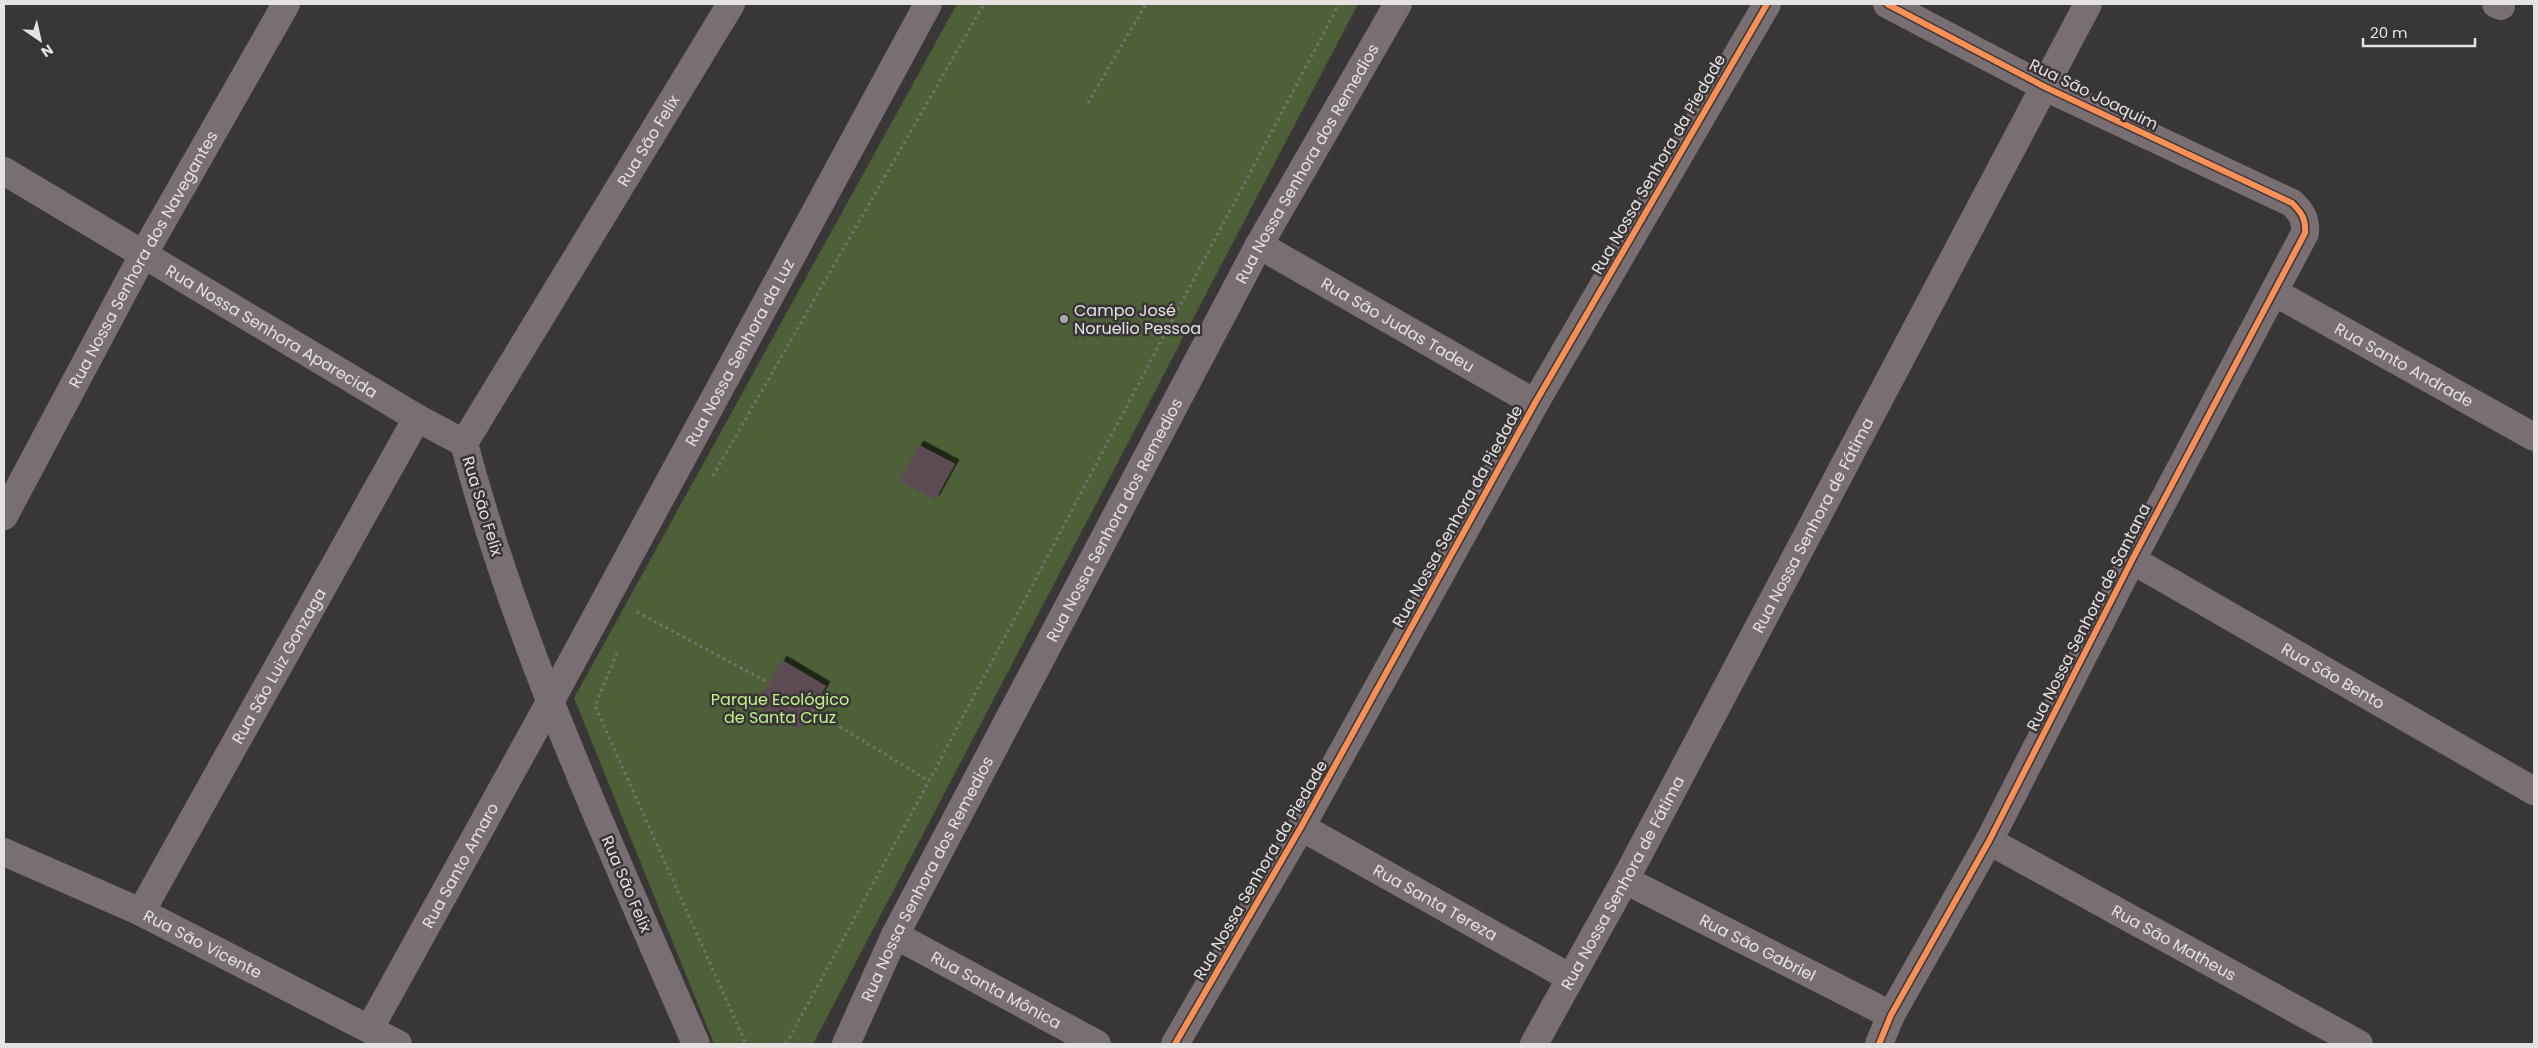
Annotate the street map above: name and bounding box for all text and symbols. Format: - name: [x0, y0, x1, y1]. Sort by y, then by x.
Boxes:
- north arrow: [15, 15, 65, 65]
- scale bar: [2363, 15, 2476, 47]
- text: 20 m: [2370, 22, 2408, 43]
- text: N: [37, 40, 57, 62]
- street label: Rua Nossa Senhora dos Remedios: [1230, 40, 1385, 288]
- street label: Rua Nossa Senhora da Piedade: [1586, 50, 1731, 279]
- street label: Rua São Joaquim: [2025, 53, 2162, 136]
- street label: Rua São Felix: [612, 90, 685, 191]
- street label: Rua Nossa Senhora dos Navegantes: [63, 127, 223, 392]
- street label: Rua Nossa Senhora da Luz: [680, 255, 800, 450]
- street label: Rua Nossa Senhora Aparecida: [161, 259, 382, 404]
- street label: Rua São Judas Tadeu: [1317, 272, 1479, 378]
- place label: Campo José Noruelio Pessoa: [1074, 299, 1201, 340]
- marker: Campo José Noruelio Pessoa: [1058, 313, 1070, 325]
- street label: Rua Santo Andrade: [2330, 317, 2477, 413]
- street label: Rua Nossa Senhora dos Remedios: [1041, 394, 1188, 646]
- street label: Rua Nossa Senhora da Piedade: [1387, 401, 1528, 632]
- street label: Rua Nossa Senhora de Fátima: [1747, 414, 1879, 637]
- street label: Rua São Felix: [456, 453, 509, 559]
- street label: Rua Nossa Senhora de Santana: [2021, 499, 2156, 735]
- street label: Rua São Luiz Gonzaga: [226, 584, 332, 748]
- street label: Rua São Bento: [2277, 637, 2389, 715]
- park label: Parque Ecológico de Santa Cruz: [711, 688, 849, 729]
- street label: Rua Nossa Senhora dos Remedios: [855, 752, 999, 1005]
- street label: Rua Nossa Senhora da Piedade: [1188, 756, 1333, 985]
- street label: Rua Nossa Senhora de Fátima: [1555, 772, 1690, 994]
- street label: Rua Santo Amaro: [416, 798, 504, 932]
- street label: Rua São Felix: [596, 832, 657, 937]
- street label: Rua Santa Tereza: [1369, 859, 1501, 947]
- street label: Rua São Matheus: [2107, 899, 2240, 986]
- street label: Rua São Vicente: [139, 904, 266, 984]
- street label: Rua São Gabriel: [1695, 909, 1820, 987]
- street label: Rua Santa Mônica: [927, 945, 1065, 1035]

